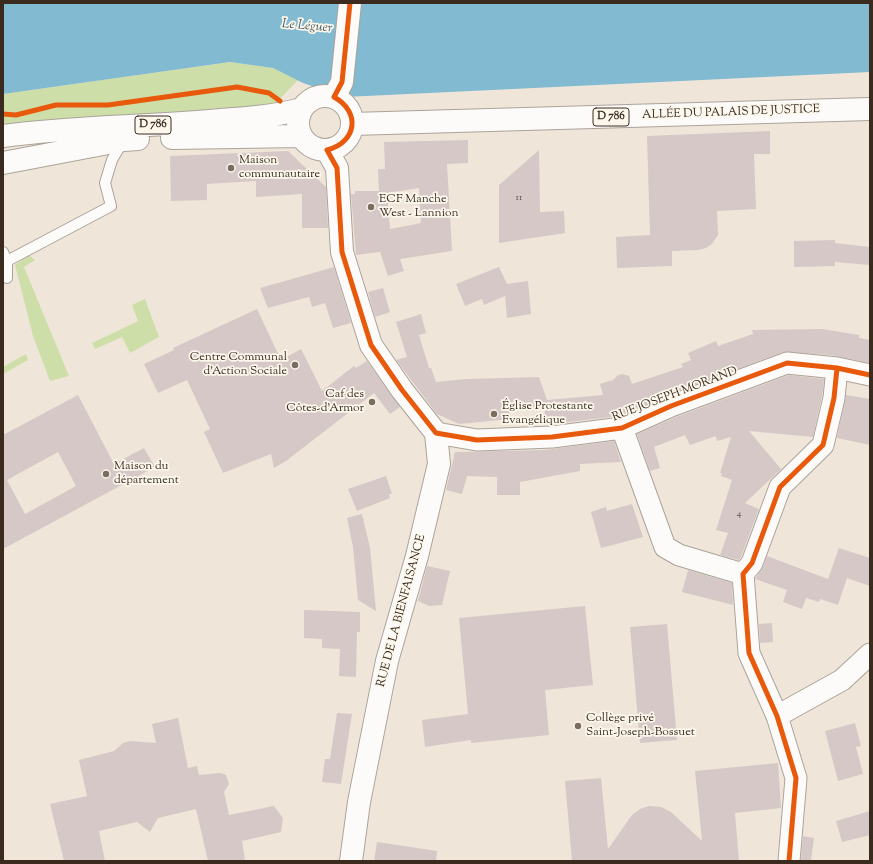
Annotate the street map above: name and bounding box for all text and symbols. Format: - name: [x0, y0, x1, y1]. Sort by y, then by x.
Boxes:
- water label: Le Léguer: [281, 17, 333, 37]
- street label: ALLÉE DU PALAIS DE JUSTICE: [642, 103, 820, 123]
- road number: D 786: [593, 108, 629, 126]
- road number: D 786: [135, 116, 171, 134]
- place label: Maison communautaire: [239, 154, 320, 182]
- marker: Maison communautaire: [226, 163, 236, 173]
- house number: 11: [516, 192, 522, 204]
- place label: ECF Manche West - Lannion: [379, 193, 459, 221]
- marker: ECF Manche West - Lannion: [366, 202, 376, 212]
- place label: Centre Communal d'Action Sociale: [190, 351, 287, 379]
- marker: Centre Communal d'Action Sociale: [290, 360, 300, 370]
- street label: RUE JOSEPH MORAND: [610, 364, 740, 426]
- place label: Caf des Côtes-d'Armor: [286, 388, 364, 416]
- marker: Caf des Côtes-d'Armor: [367, 397, 377, 407]
- place label: Église Protestante Evangélique: [502, 400, 593, 428]
- marker: Église Protestante Evangélique: [489, 409, 499, 419]
- place label: Maison du département: [114, 460, 179, 488]
- marker: Maison du département: [101, 469, 111, 479]
- house number: 4: [736, 508, 742, 520]
- street label: RUE DE LA BIENFAISANCE: [375, 533, 429, 689]
- place label: Collège privé Saint-Joseph-Bossuet: [586, 712, 695, 740]
- marker: Collège privé Saint-Joseph-Bossuet: [573, 721, 583, 731]

